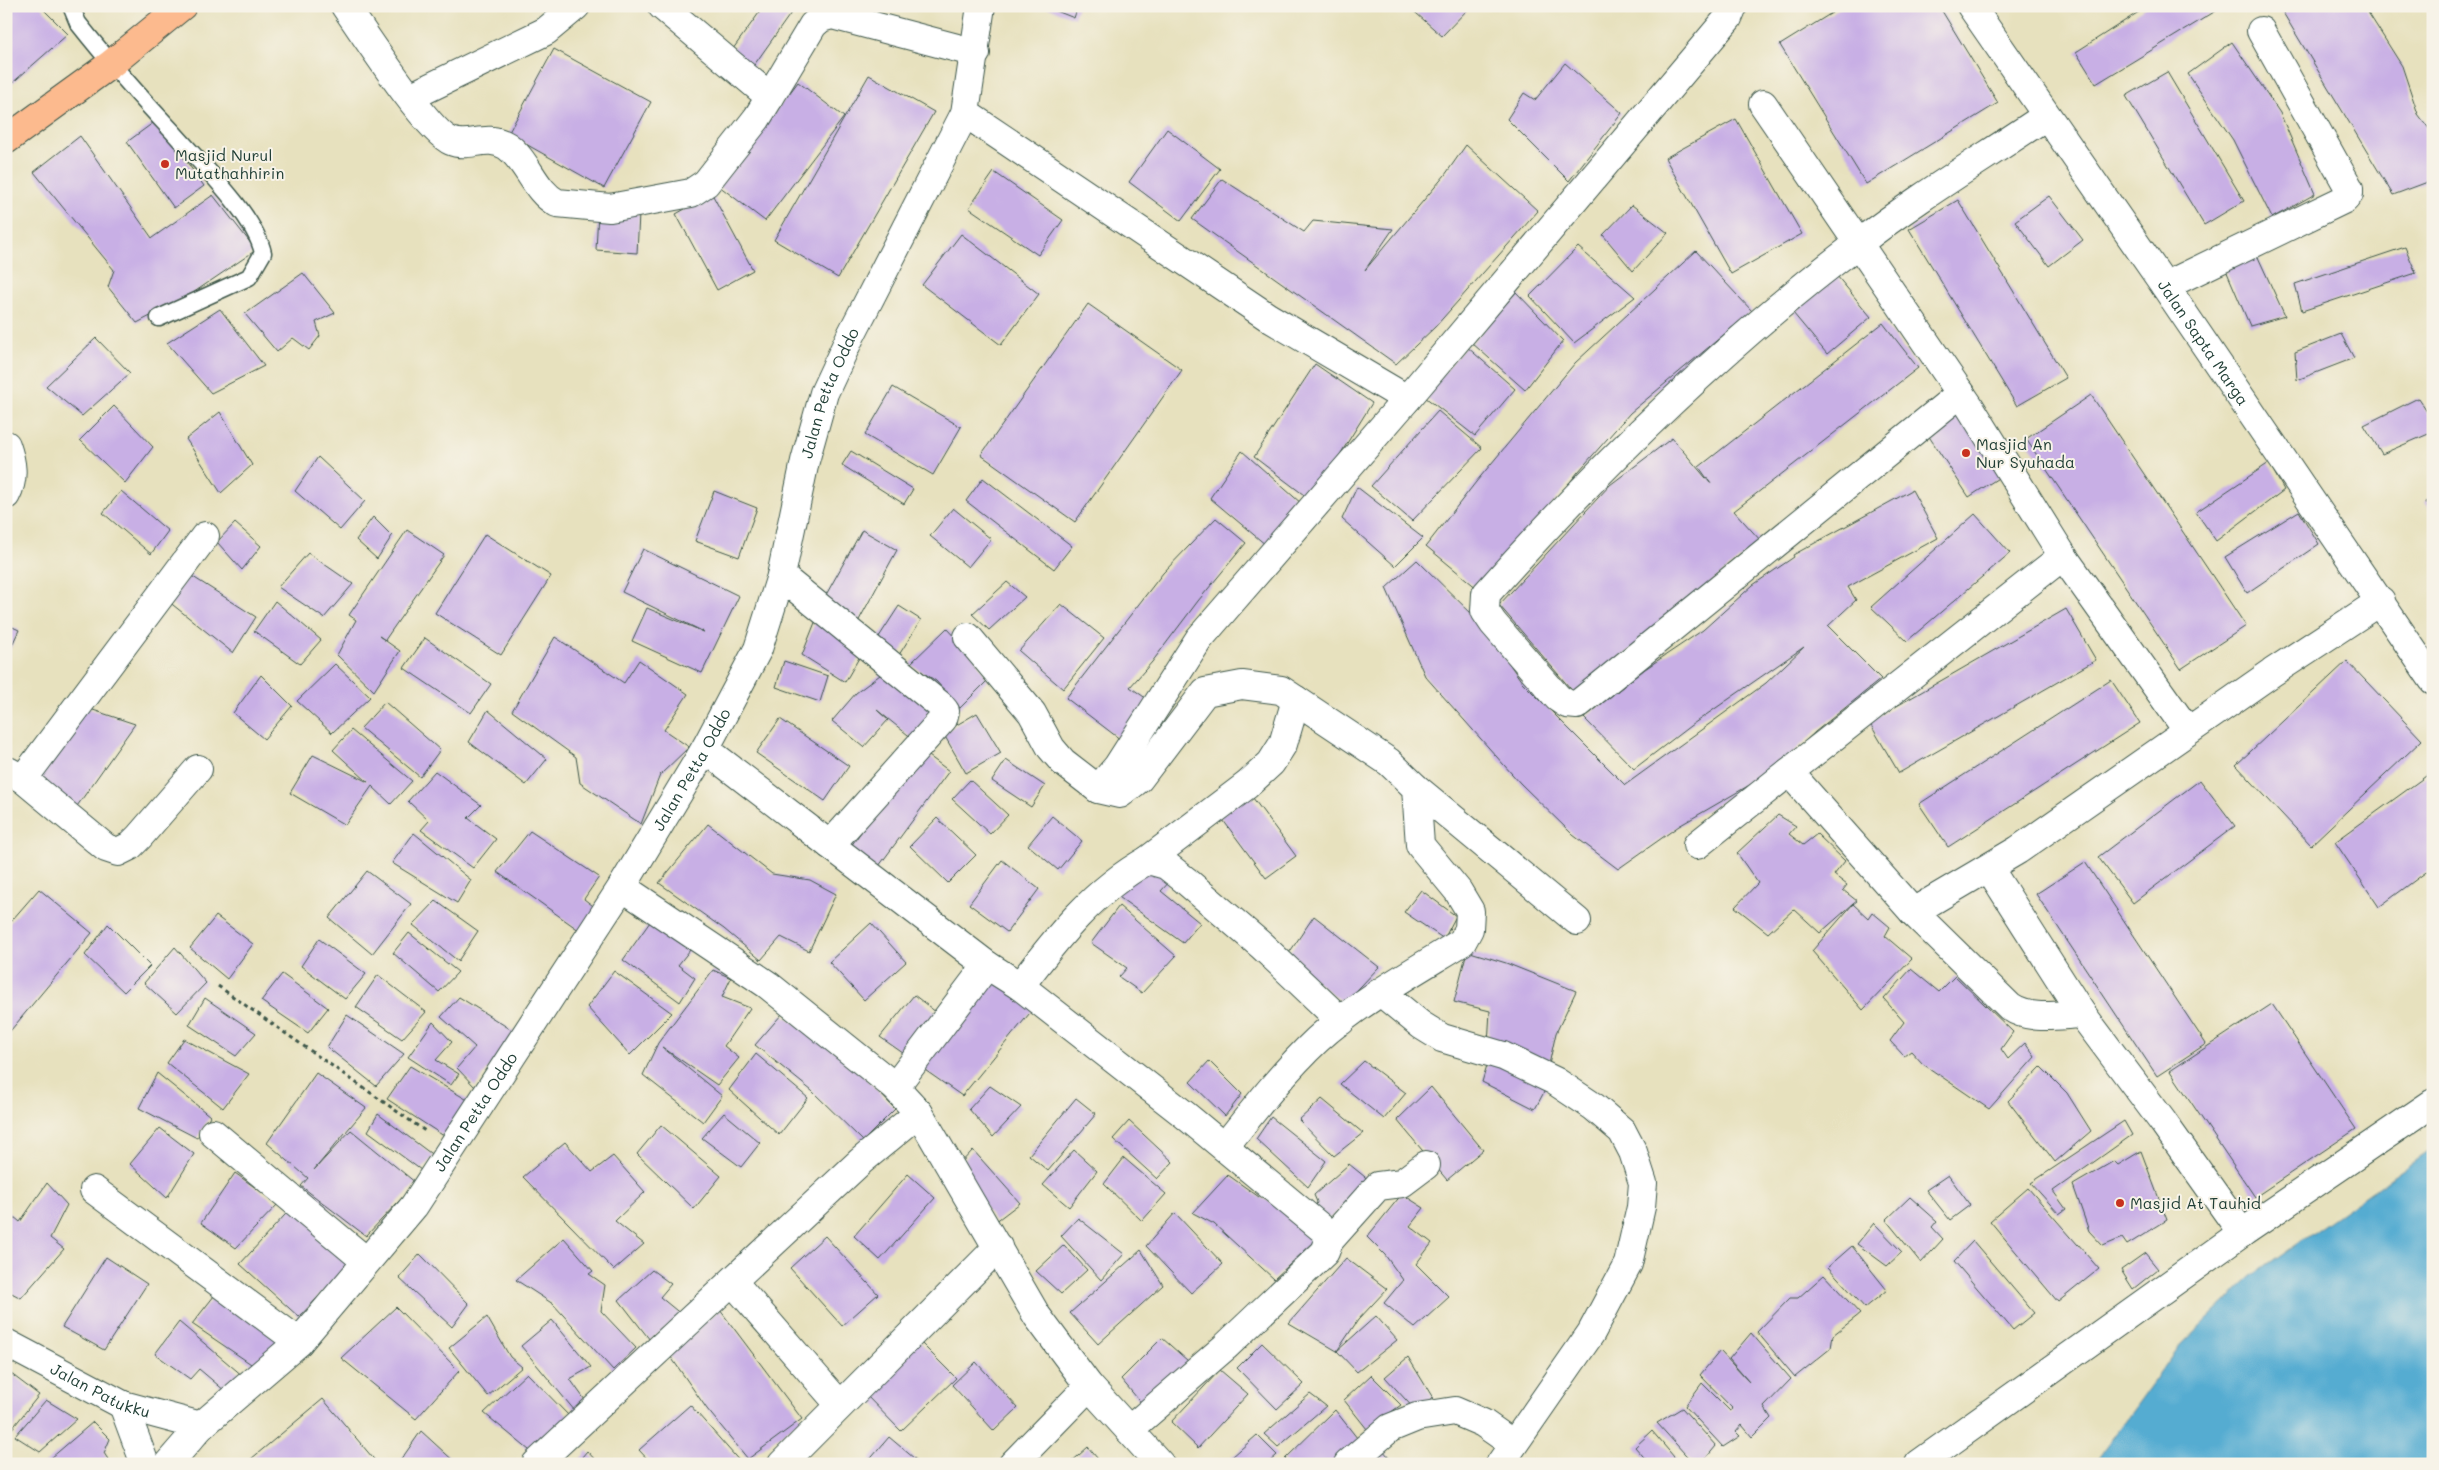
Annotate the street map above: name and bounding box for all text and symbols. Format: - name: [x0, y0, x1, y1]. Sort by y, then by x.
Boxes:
- place label: Masjid Nurul Mutathahhirin: [175, 144, 284, 183]
- marker: Masjid Nurul Mutathahhirin: [159, 158, 171, 170]
- street label: Jalan Sapta Marga: [2154, 275, 2254, 409]
- street label: Jalan Petta Oddo: [795, 324, 863, 460]
- place label: Masjid An Nur Syuhada: [1976, 433, 2075, 472]
- marker: Masjid An Nur Syuhada: [1960, 447, 1972, 459]
- street label: Jalan Petta Oddo: [647, 704, 735, 834]
- street label: Jalan Petta Oddo: [429, 1048, 522, 1175]
- place label: Masjid At Tauhid: [2130, 1192, 2261, 1213]
- marker: Masjid At Tauhid: [2114, 1197, 2126, 1209]
- street label: Jalan Patukku: [47, 1358, 153, 1422]

